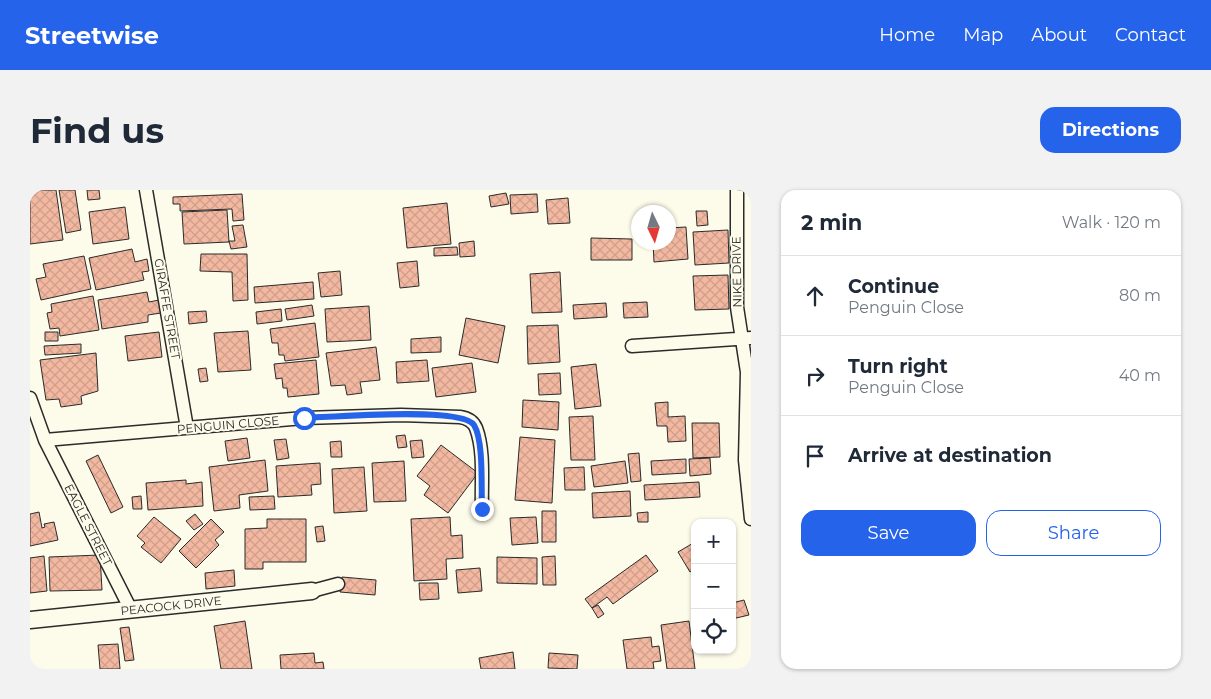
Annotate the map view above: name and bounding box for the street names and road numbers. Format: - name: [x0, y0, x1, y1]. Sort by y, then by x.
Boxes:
- street label: NIKE DRIVE: [728, 236, 745, 308]
- street label: GIRAFFE STREET: [151, 257, 184, 361]
- street label: PENGUIN CLOSE: [176, 413, 280, 436]
- street label: EAGLE STREET: [61, 481, 116, 568]
- street label: PEACOCK DRIVE: [120, 593, 222, 618]

